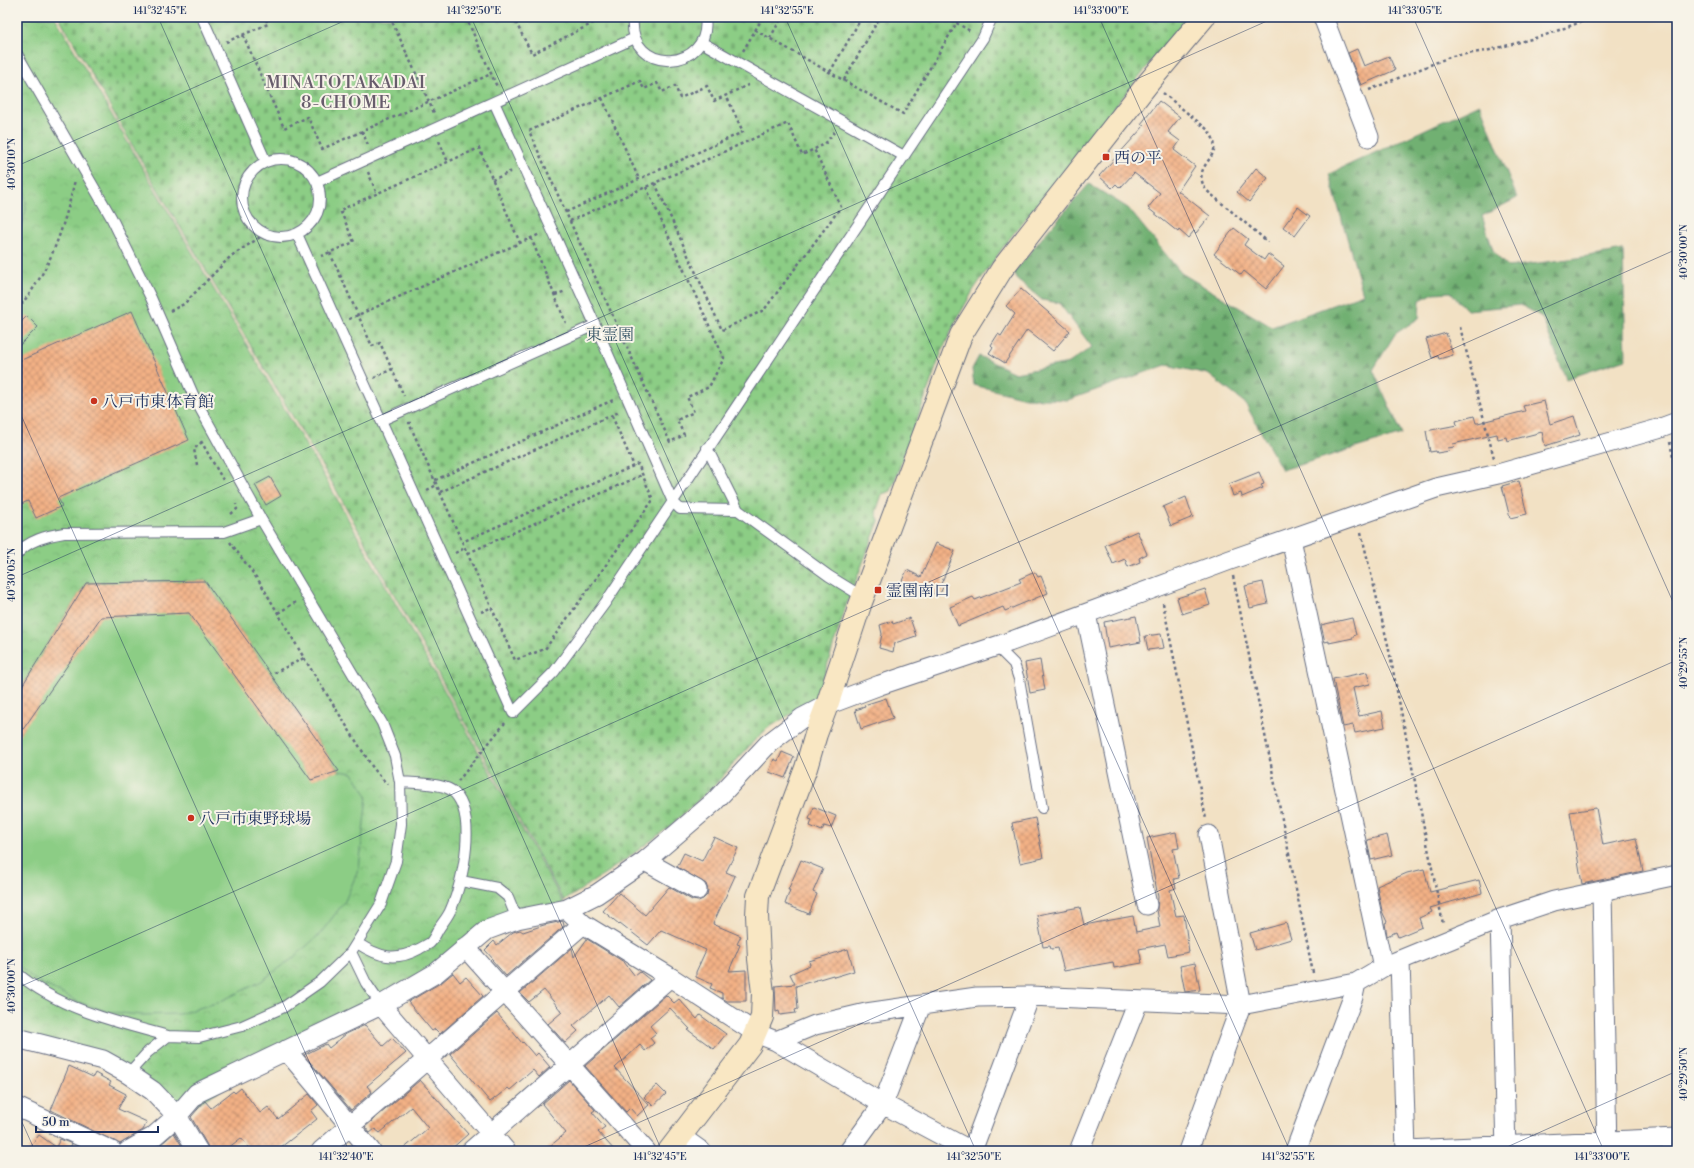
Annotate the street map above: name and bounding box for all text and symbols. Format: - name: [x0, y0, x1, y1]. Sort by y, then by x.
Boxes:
- text: 141°32'45"E: [133, 5, 187, 17]
- text: 141°32'50"E: [447, 5, 501, 17]
- text: 141°32'55"E: [760, 5, 814, 17]
- text: 141°33'00"E: [1073, 5, 1129, 17]
- text: 141°33'05"E: [1388, 5, 1442, 17]
- district label: MINATOTAKADAI 8-CHOME: [266, 72, 426, 114]
- text: 40°30'10"N: [6, 137, 18, 190]
- place label: 西の平: [1114, 148, 1162, 168]
- marker: 西の平: [1101, 152, 1111, 162]
- text: 40°30'00"N: [1678, 224, 1690, 280]
- park label: 東霊園: [586, 325, 634, 345]
- place label: 八戸市東体育館: [102, 392, 214, 412]
- marker: 八戸市東体育館: [89, 396, 99, 406]
- text: 40°30'05"N: [6, 547, 18, 602]
- place label: 霊園南口: [886, 581, 950, 601]
- marker: 霊園南口: [873, 585, 883, 595]
- text: 40°29'55"N: [1678, 636, 1690, 689]
- place label: 八戸市東野球場: [199, 809, 311, 829]
- marker: 八戸市東野球場: [186, 813, 196, 823]
- text: 40°30'00"N: [6, 958, 18, 1014]
- text: 40°29'50"N: [1678, 1047, 1690, 1101]
- scale bar: [36, 1108, 158, 1134]
- text: 50 m: [42, 1115, 70, 1130]
- text: 141°32'40"E: [319, 1151, 373, 1163]
- text: 141°32'45"E: [633, 1151, 687, 1163]
- text: 141°32'50"E: [947, 1151, 1001, 1163]
- text: 141°32'55"E: [1261, 1151, 1315, 1163]
- text: 141°33'00"E: [1574, 1151, 1630, 1163]

